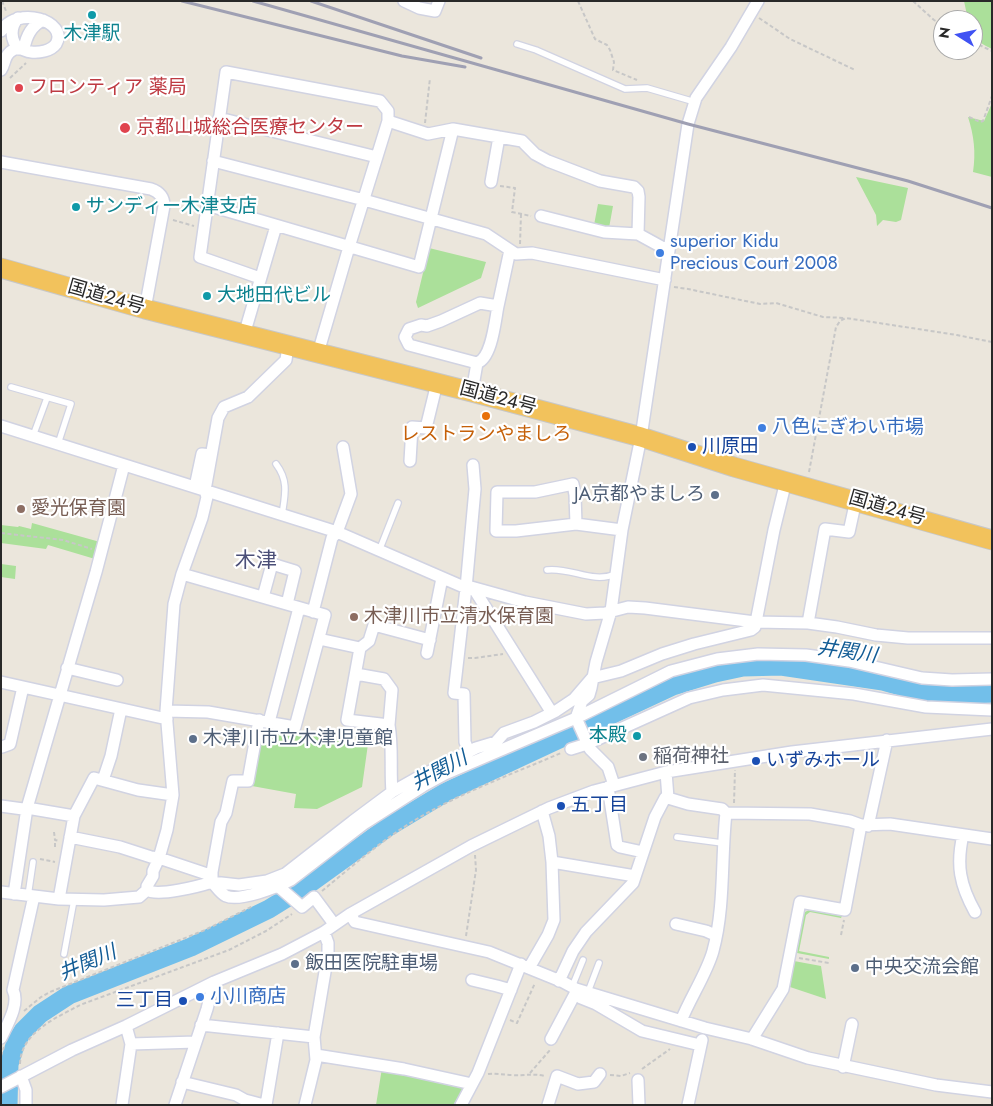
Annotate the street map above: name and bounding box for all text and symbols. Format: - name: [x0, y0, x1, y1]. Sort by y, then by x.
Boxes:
- marker: 木津駅: [86, 9, 98, 21]
- north arrow: [933, 10, 983, 60]
- place label: 木津駅: [64, 23, 120, 45]
- text: N: [933, 25, 955, 40]
- place label: フロンティア 薬局: [29, 77, 187, 99]
- marker: フロンティア 薬局: [13, 82, 25, 94]
- place label: 京都山城総合医療センター: [136, 117, 364, 139]
- marker: 京都山城総合医療センター: [118, 121, 132, 135]
- place label: サンディー木津支店: [86, 196, 257, 218]
- marker: サンディー木津支店: [70, 201, 82, 213]
- place label: superior Kidu Precious Court 2008: [670, 231, 838, 275]
- marker: superior Kidu Precious Court 2008: [654, 247, 666, 259]
- street label: 国道24号: [65, 276, 147, 320]
- place label: 大地田代ビル: [217, 285, 331, 307]
- marker: 大地田代ビル: [201, 290, 213, 302]
- street label: 国道24号: [457, 378, 539, 420]
- marker: レストランやましろ: [480, 410, 492, 422]
- place label: 八色にぎわい市場: [772, 417, 924, 439]
- marker: 八色にぎわい市場: [756, 422, 768, 434]
- place label: レストランやましろ: [401, 424, 571, 446]
- place label: 川原田: [702, 436, 759, 458]
- marker: 川原田: [686, 441, 698, 453]
- place label: JA京都やましろ: [574, 484, 705, 506]
- street label: 国道24号: [846, 487, 928, 531]
- marker: JA京都やましろ: [709, 489, 721, 501]
- place label: 愛光保育園: [31, 498, 126, 520]
- marker: 愛光保育園: [15, 503, 27, 515]
- district label: 木津: [235, 549, 277, 575]
- place label: 木津川市立清水保育園: [364, 606, 554, 628]
- marker: 木津川市立清水保育園: [348, 611, 360, 623]
- water label: 井関川: [816, 637, 878, 669]
- place label: 本殿: [589, 725, 627, 747]
- place label: 木津川市立木津児童館: [203, 728, 393, 750]
- marker: 本殿: [631, 730, 643, 742]
- marker: 木津川市立木津児童館: [187, 733, 199, 745]
- place label: 稲荷神社: [653, 746, 729, 768]
- water label: 井関川: [408, 747, 472, 797]
- place label: いずみホール: [766, 750, 880, 772]
- marker: 稲荷神社: [637, 751, 649, 763]
- marker: いずみホール: [750, 755, 762, 767]
- place label: 五丁目: [571, 795, 628, 817]
- marker: 五丁目: [555, 800, 567, 812]
- water label: 井関川: [56, 941, 120, 987]
- place label: 飯田医院駐車場: [305, 953, 438, 975]
- place label: 中央交流会館: [865, 957, 979, 979]
- marker: 飯田医院駐車場: [289, 958, 301, 970]
- marker: 中央交流会館: [849, 962, 861, 974]
- place label: 小川商店: [210, 986, 286, 1008]
- place label: 三丁目: [116, 990, 173, 1012]
- marker: 小川商店: [194, 991, 206, 1003]
- marker: 三丁目: [177, 995, 189, 1007]

